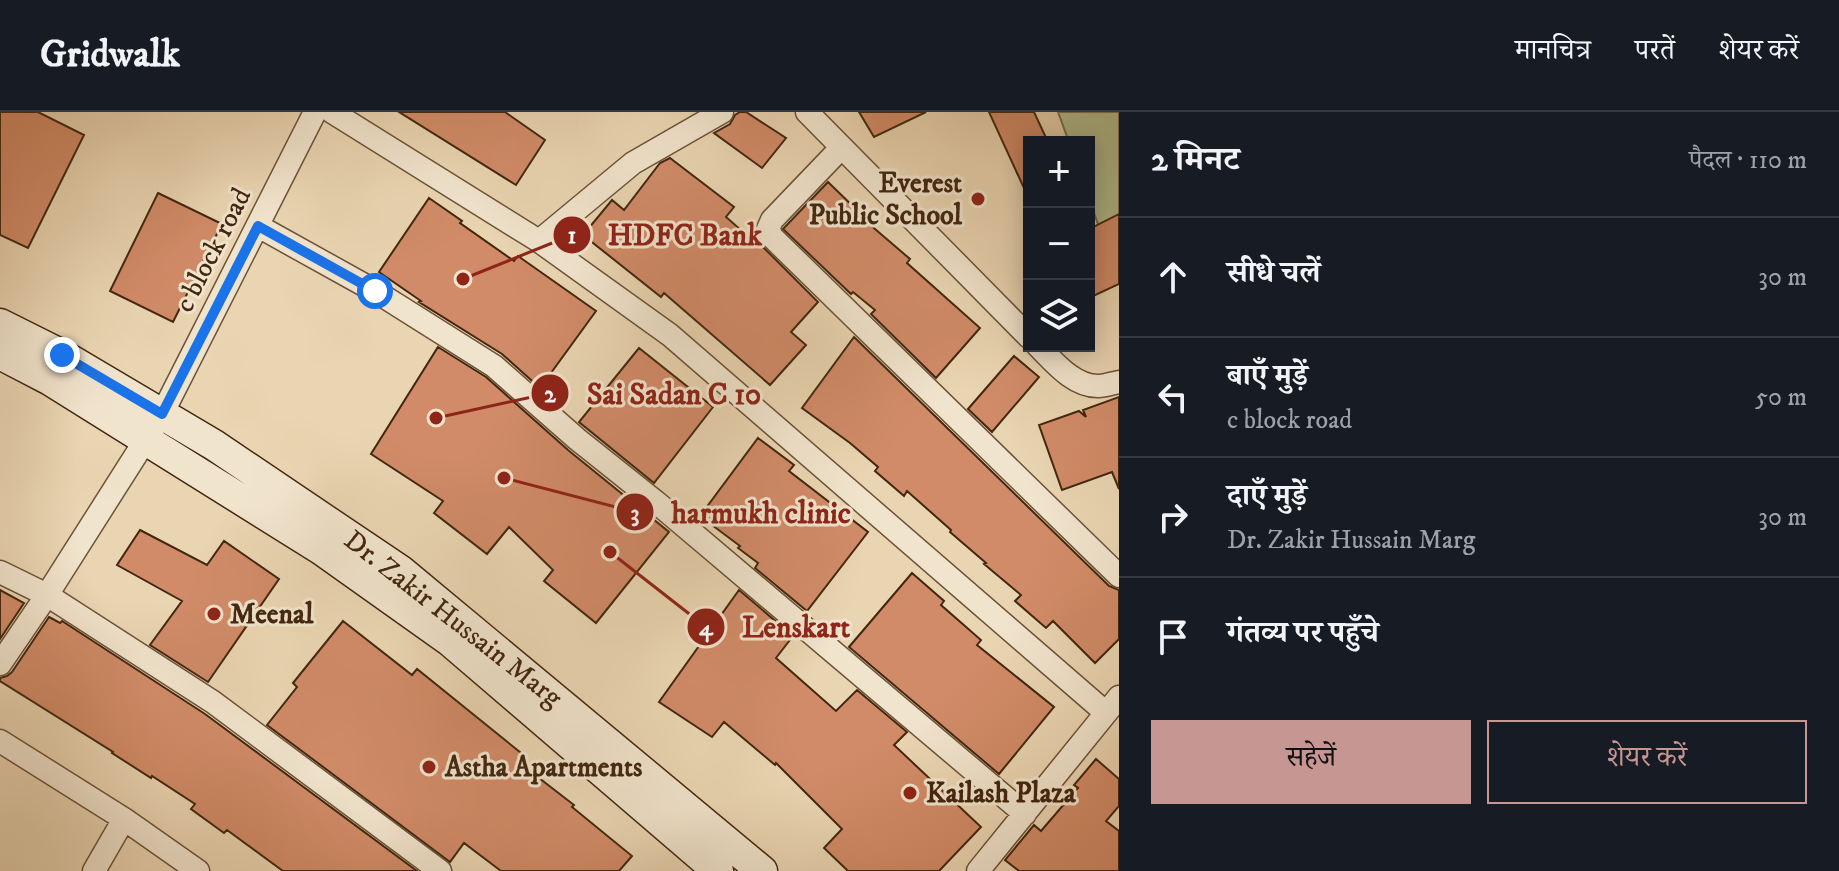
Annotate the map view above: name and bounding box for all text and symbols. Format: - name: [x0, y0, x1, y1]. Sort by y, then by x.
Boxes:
- text: Gridwalk: [40, 31, 180, 79]
- text: मानचित्र: [1515, 33, 1591, 68]
- text: परतें: [1635, 33, 1675, 68]
- text: शेयर करें: [1719, 33, 1799, 68]
- map controls: [1023, 136, 1095, 352]
- button: +: [1023, 136, 1095, 208]
- text: 2 मिनट: [1151, 139, 1239, 181]
- text: पैदल · 110 m: [1689, 144, 1807, 177]
- place label: Everest Public School: [809, 166, 963, 233]
- street label: c block road: [167, 182, 259, 318]
- marker: Everest Public School: [969, 190, 987, 208]
- callout: HDFC Bank: [552, 208, 778, 262]
- button: −: [1023, 208, 1095, 280]
- text: HDFC Bank: [608, 218, 763, 255]
- text: 1: [568, 221, 577, 251]
- icon: ahead: [1151, 255, 1195, 299]
- text: सीधे चलें: [1227, 255, 1320, 292]
- text: 30 m: [1758, 261, 1807, 294]
- route start: [357, 273, 393, 309]
- button: layers: [1023, 280, 1095, 352]
- route end: [44, 337, 80, 373]
- text: बाएँ मुड़ें: [1227, 358, 1308, 395]
- callout: Sai Sadan C 10: [530, 366, 777, 420]
- icon: left: [1151, 375, 1195, 419]
- text: Sai Sadan C 10: [587, 377, 761, 414]
- text: 2: [544, 380, 557, 410]
- text: 50 m: [1755, 381, 1807, 414]
- text: c block road: [1227, 404, 1352, 437]
- text: दाएँ मुड़ें: [1227, 478, 1307, 515]
- callout: harmukh clinic: [615, 485, 866, 539]
- icon: right: [1151, 495, 1195, 539]
- text: harmukh clinic: [670, 496, 851, 533]
- text: 3: [631, 499, 640, 529]
- text: 30 m: [1758, 501, 1807, 534]
- street label: Dr. Zakir Hussain Marg: [337, 523, 569, 715]
- text: Dr. Zakir Hussain Marg: [1227, 524, 1475, 557]
- place label: Meenal: [230, 597, 314, 632]
- callout: Lenskart: [686, 600, 866, 654]
- marker: Meenal: [205, 605, 223, 623]
- text: Lenskart: [742, 610, 850, 647]
- text: 4: [699, 613, 714, 643]
- icon: arrive: [1151, 615, 1195, 659]
- text: गंतव्य पर पहुँचे: [1227, 615, 1379, 652]
- button: सहेजें: [1151, 720, 1471, 804]
- button: शेयर करें: [1487, 720, 1807, 804]
- place label: Astha Apartments: [444, 750, 643, 785]
- marker: Astha Apartments: [420, 758, 438, 776]
- place label: Kailash Plaza: [926, 776, 1077, 811]
- marker: Kailash Plaza: [901, 784, 919, 802]

